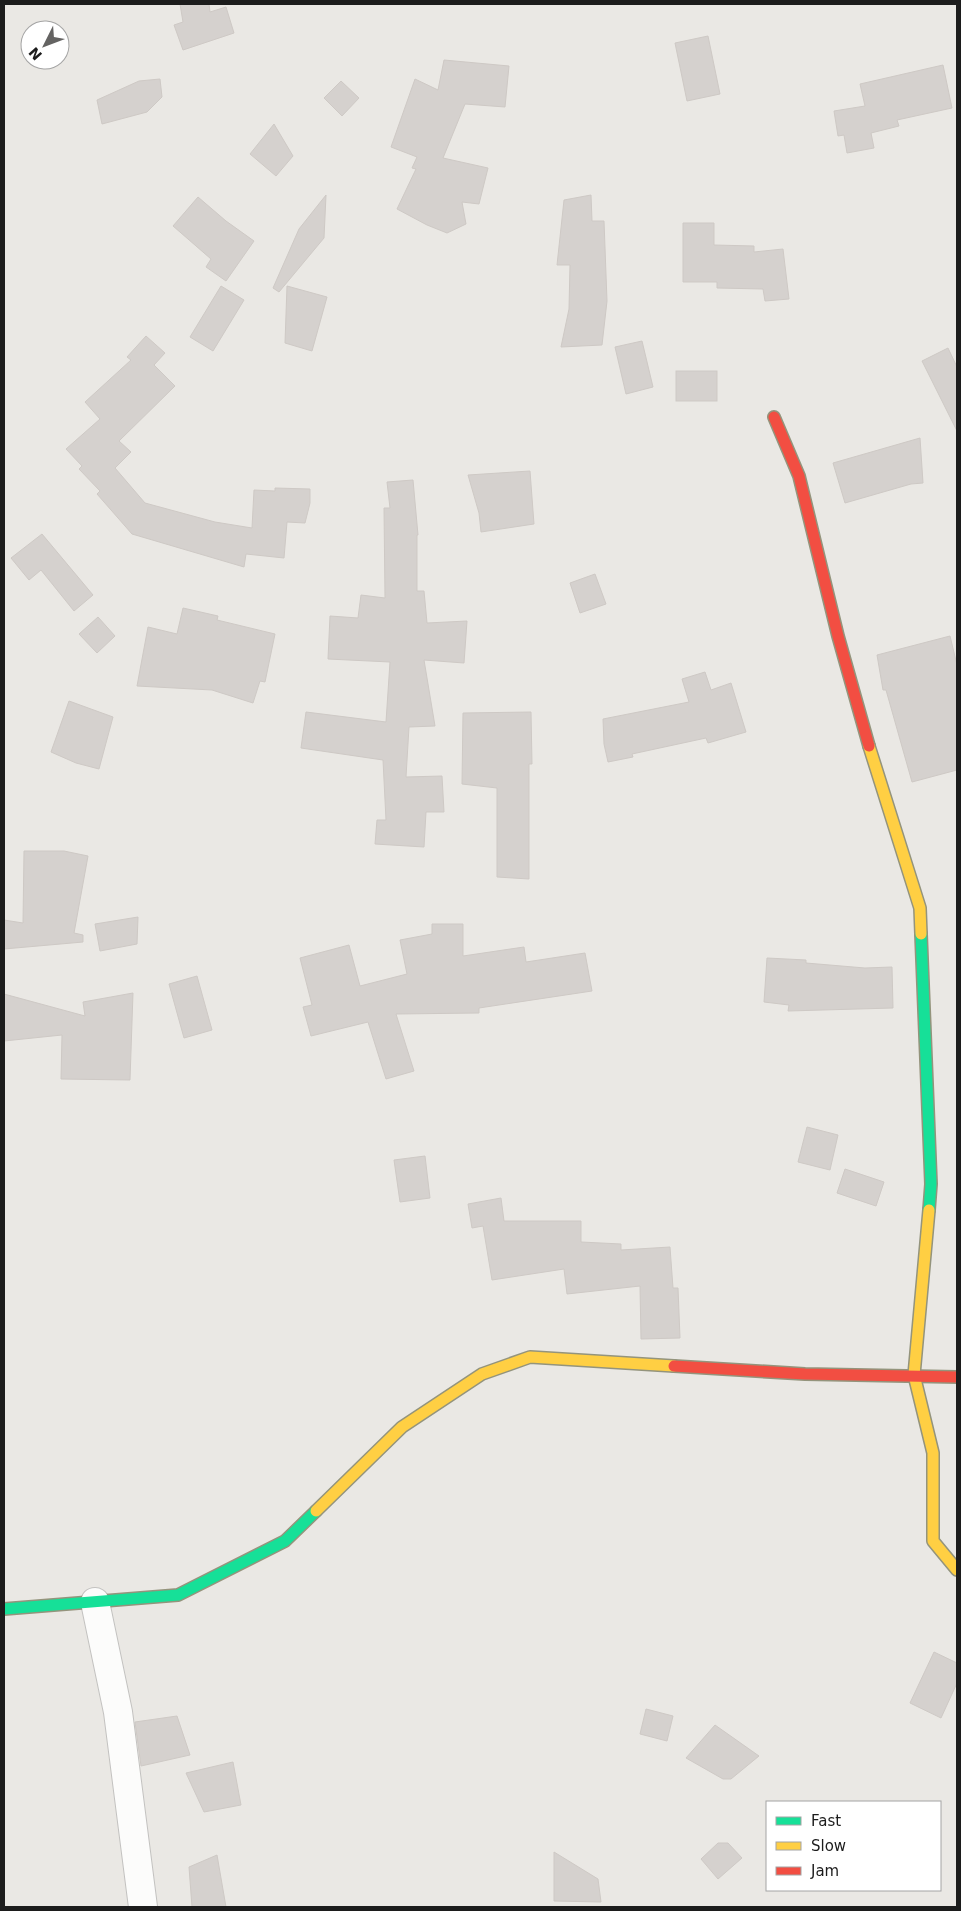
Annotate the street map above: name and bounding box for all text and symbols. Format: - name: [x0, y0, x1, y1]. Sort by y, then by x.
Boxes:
- north arrow: [20, 20, 70, 70]
- text: N: [25, 44, 45, 63]
- legend: [766, 1801, 941, 1891]
- text: Fast: [811, 1812, 841, 1830]
- text: Slow: [811, 1837, 846, 1855]
- text: Jam: [810, 1862, 839, 1880]

